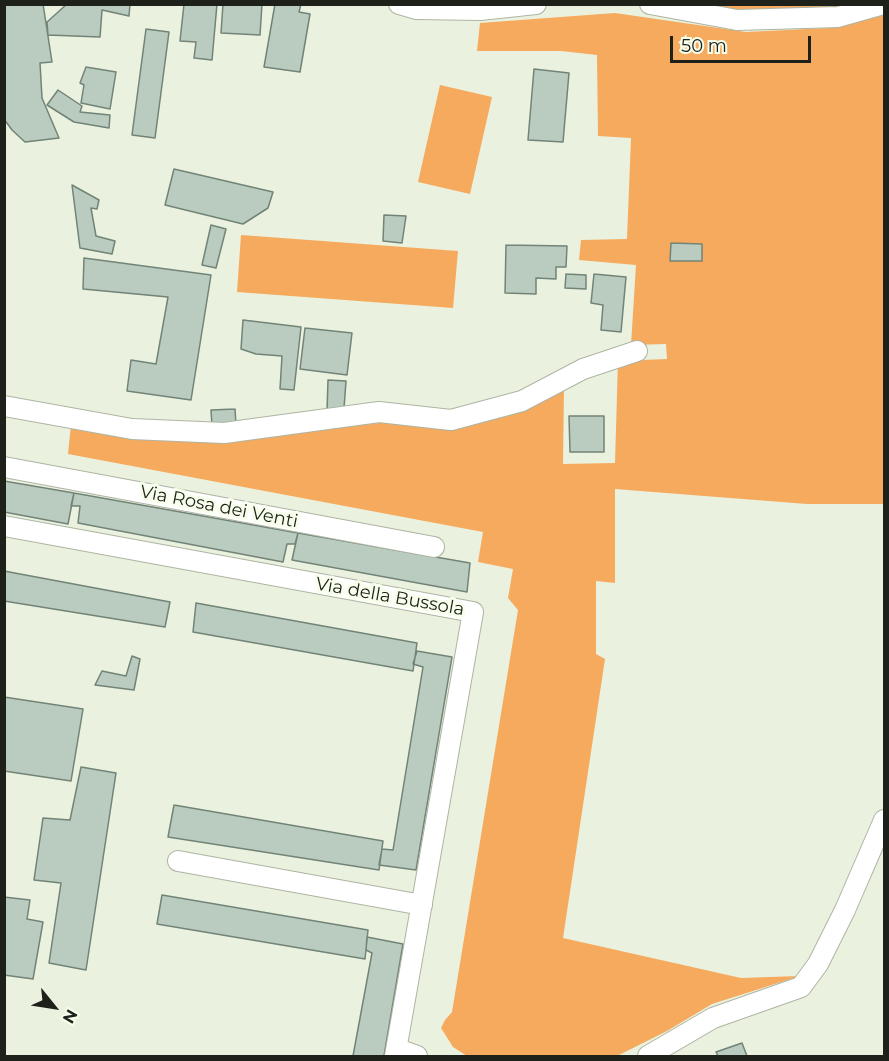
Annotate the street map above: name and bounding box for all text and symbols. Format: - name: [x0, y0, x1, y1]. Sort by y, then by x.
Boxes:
- scale bar: [673, 24, 814, 62]
- text: 50 m: [681, 35, 727, 57]
- street label: Via Rosa dei Venti: [138, 481, 300, 533]
- street label: Via della Bussola: [314, 573, 466, 621]
- north arrow: [24, 977, 84, 1037]
- text: N: [59, 1006, 81, 1027]

